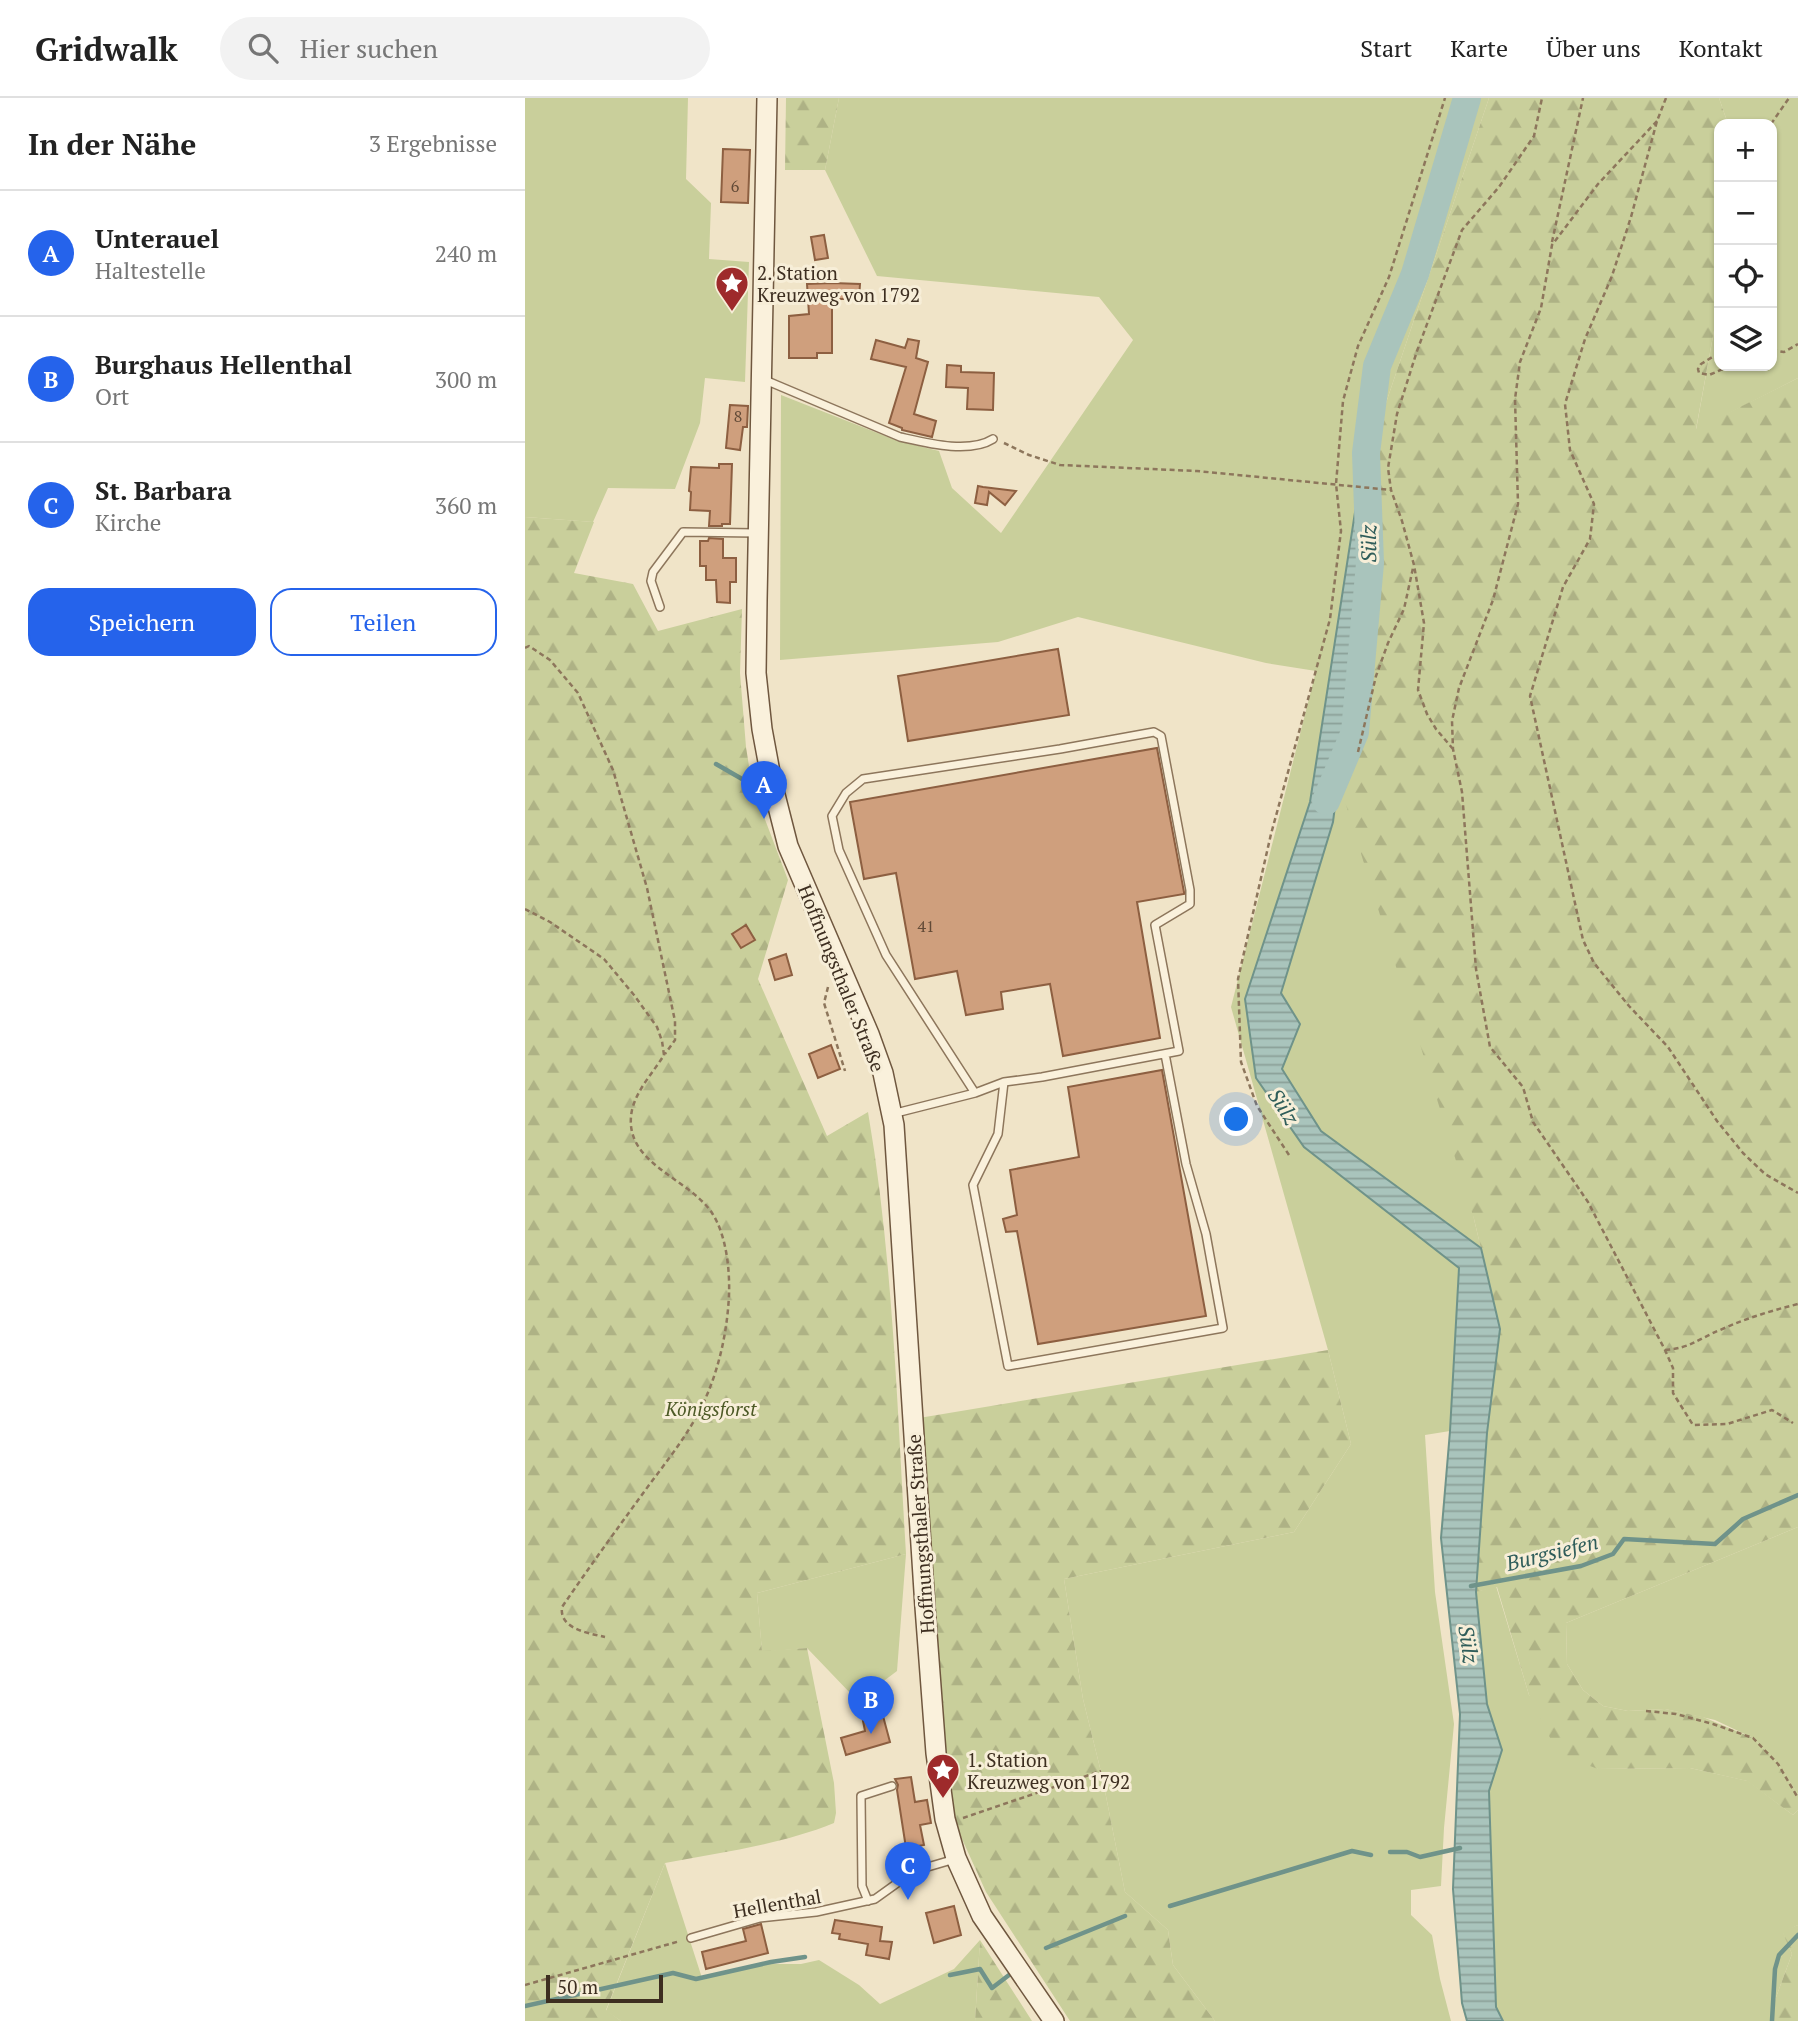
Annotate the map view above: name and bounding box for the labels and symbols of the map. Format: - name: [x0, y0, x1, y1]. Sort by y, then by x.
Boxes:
- house number: 6: [731, 175, 740, 197]
- place label: 2. Station Kreuzweg von 1792: [757, 260, 920, 307]
- place icon: 2. Station Kreuzweg von 1792: [713, 264, 751, 313]
- house number: 8: [734, 405, 742, 427]
- water label: Sülz: [1354, 524, 1382, 563]
- pin: A: [741, 761, 787, 819]
- street label: Hoffnungsthaler Straße: [793, 881, 891, 1075]
- house number: 41: [917, 915, 935, 937]
- water label: Sülz: [1262, 1083, 1306, 1130]
- your location: [1219, 1102, 1253, 1136]
- park label: Königsforst: [664, 1396, 757, 1421]
- street label: Hoffnungsthaler Straße: [901, 1433, 939, 1635]
- water label: Burgsiefen: [1502, 1527, 1601, 1577]
- water label: Sülz: [1452, 1623, 1486, 1666]
- pin: B: [848, 1676, 894, 1734]
- place label: 1. Station Kreuzweg von 1792: [967, 1747, 1130, 1794]
- place icon: 1. Station Kreuzweg von 1792: [924, 1751, 962, 1800]
- pin: C: [885, 1842, 931, 1900]
- street label: Hellenthal: [731, 1883, 823, 1923]
- scale bar: [546, 1972, 663, 2004]

